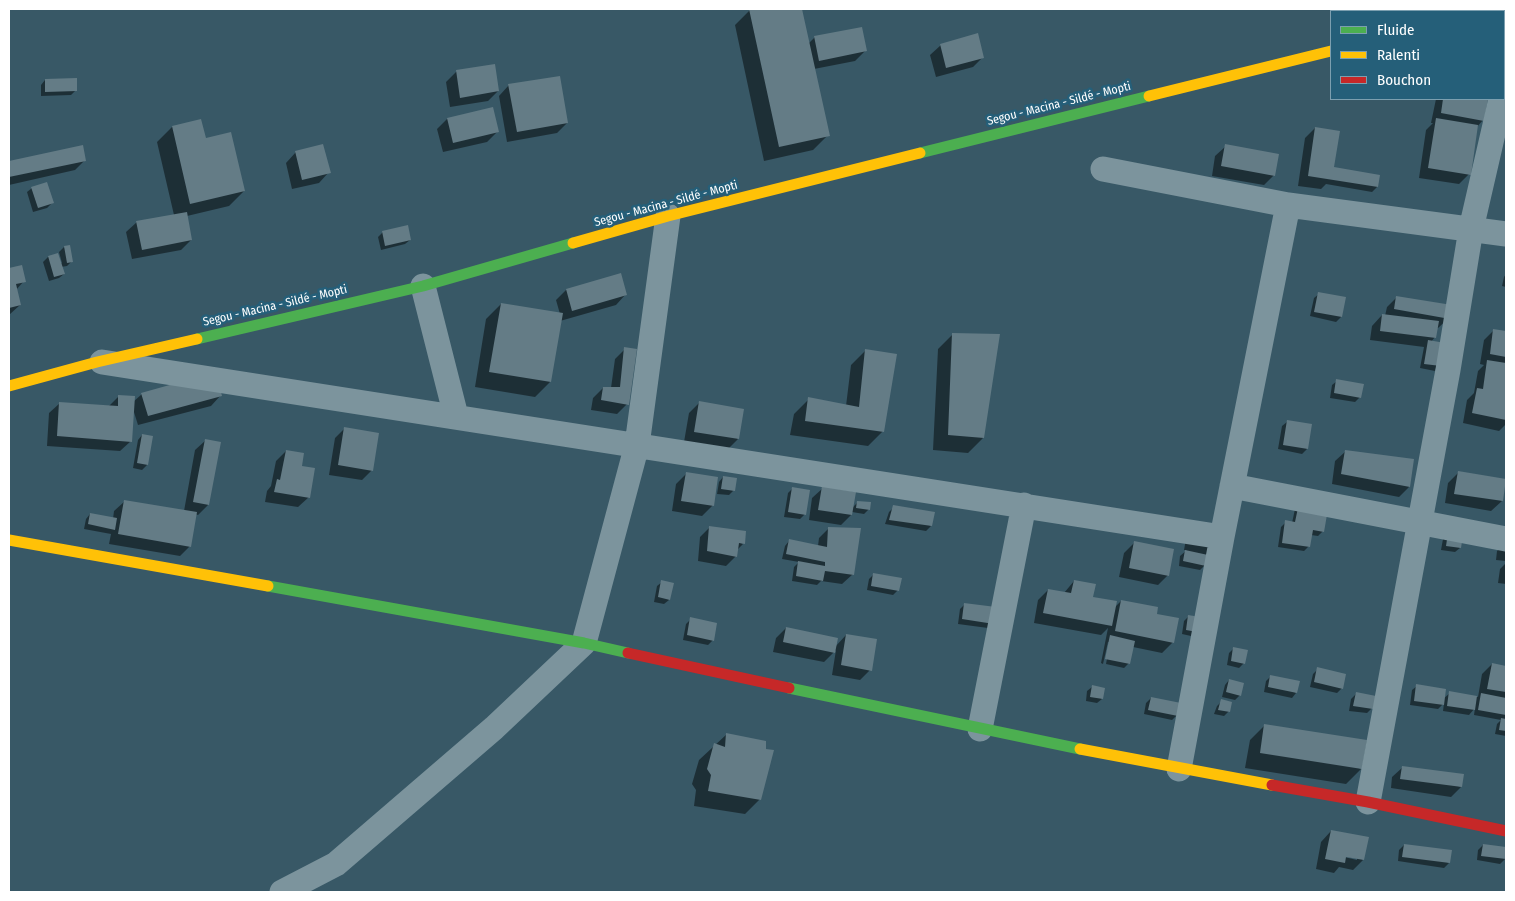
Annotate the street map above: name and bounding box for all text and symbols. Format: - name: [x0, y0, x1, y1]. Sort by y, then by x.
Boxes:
- legend: [1330, 10, 1505, 100]
- text: Fluide: [1377, 21, 1414, 39]
- text: Ralenti: [1377, 46, 1420, 64]
- text: Bouchon: [1377, 71, 1431, 89]
- street label: Segou - Macina - Sildé - Mopti: [986, 79, 1132, 129]
- street label: Segou - Macina - Sildé - Mopti: [593, 178, 739, 230]
- street label: Segou - Macina - Sildé - Mopti: [202, 282, 348, 330]

